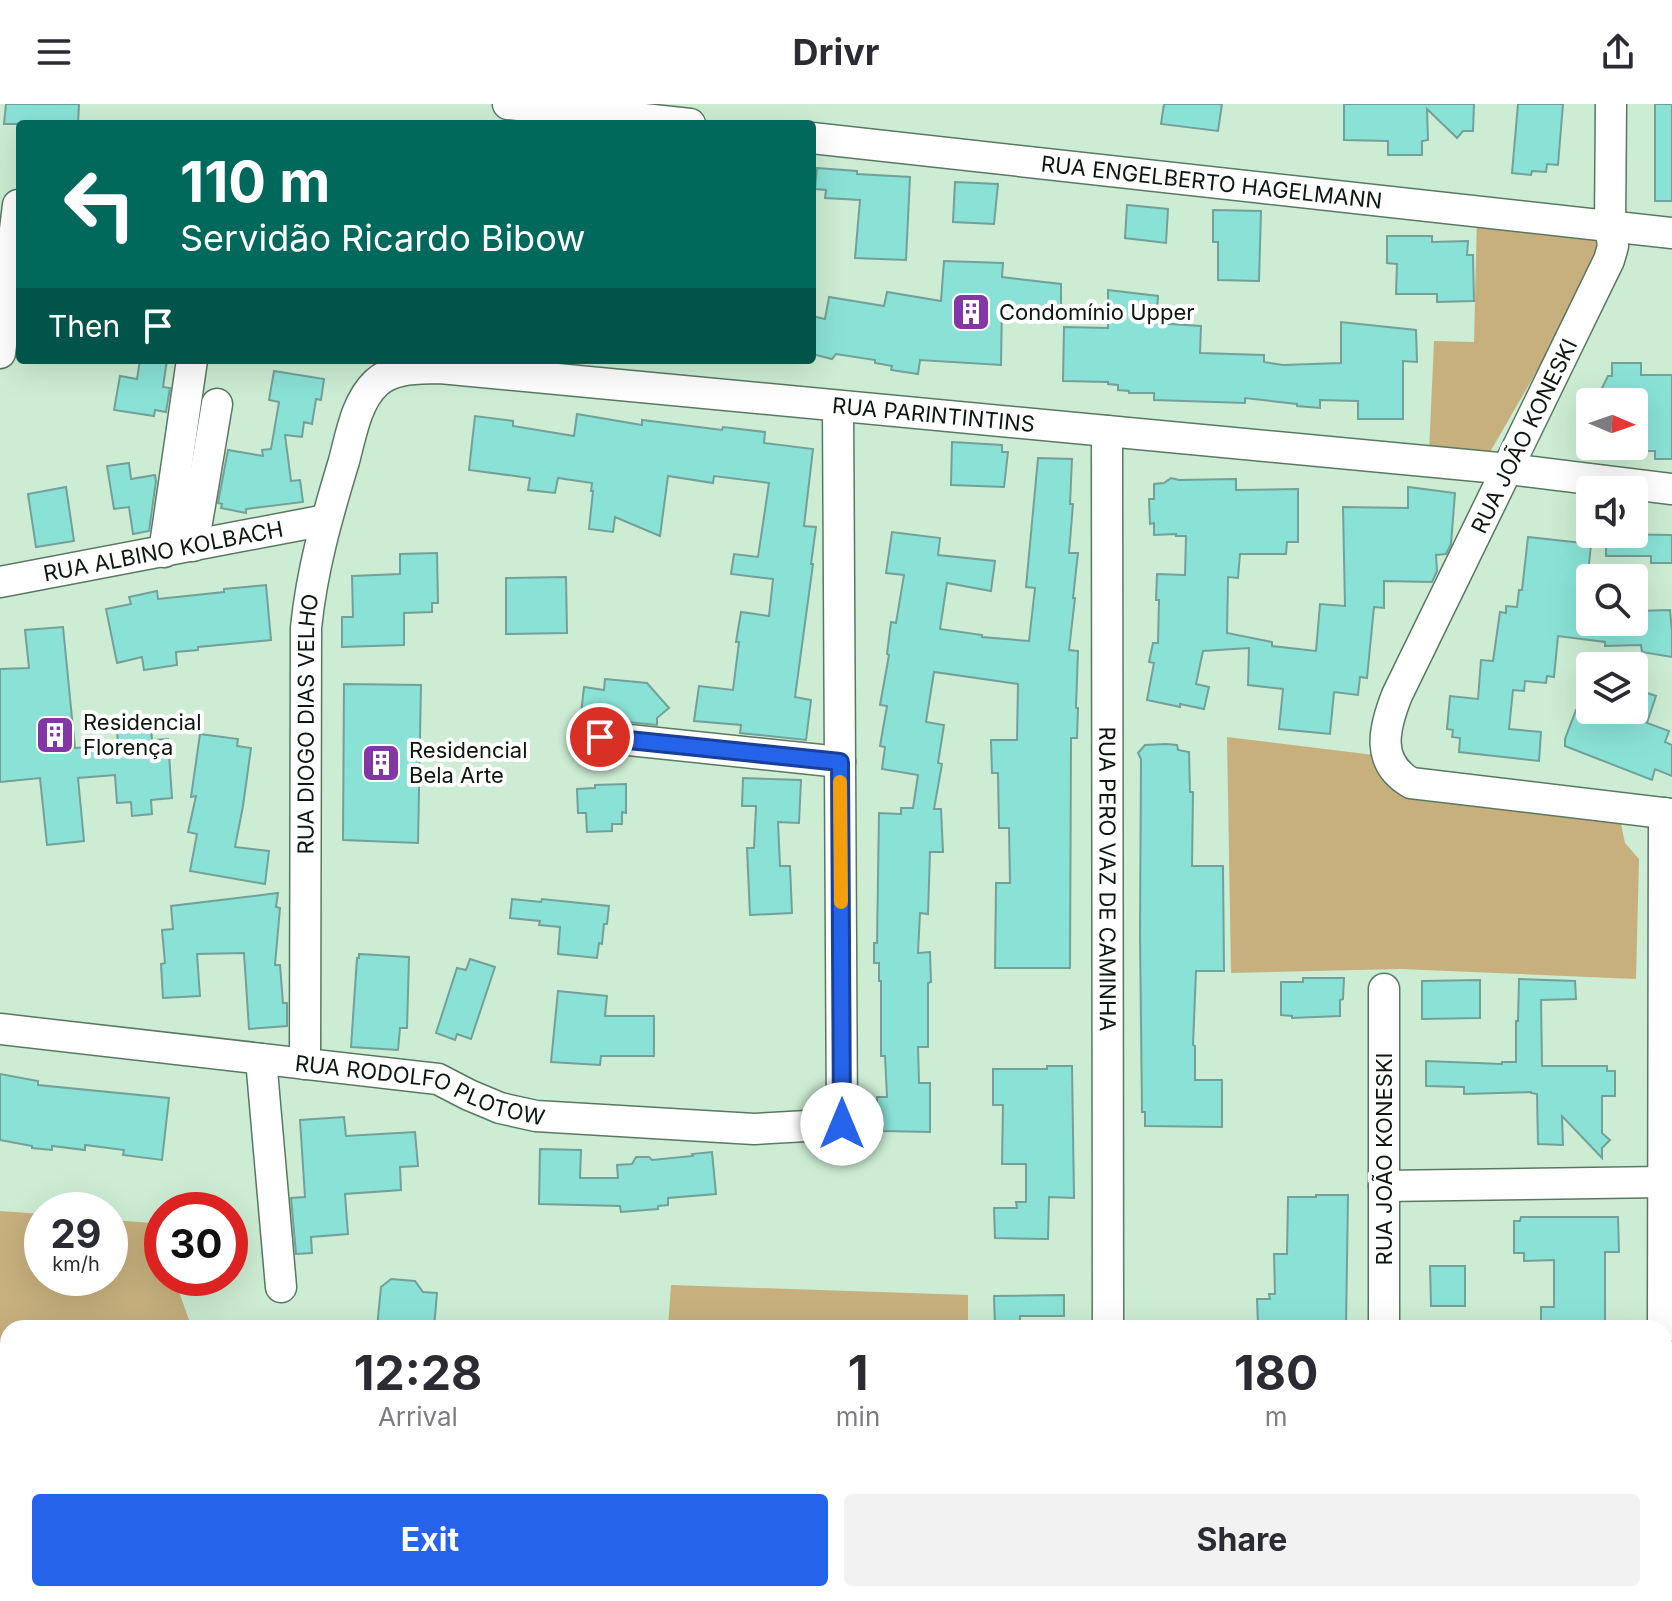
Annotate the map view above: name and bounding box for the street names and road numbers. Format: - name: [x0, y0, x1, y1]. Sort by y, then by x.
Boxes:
- street label: RUA ENGELBERTO HAGELMANN: [1040, 150, 1383, 214]
- street label: RUA JOÃO KONESKI: [1466, 335, 1582, 537]
- street label: RUA PARINTINTINS: [831, 392, 1036, 437]
- street label: RUA ALBINO KOLBACH: [41, 515, 285, 587]
- street label: RUA DIOGO DIAS VELHO: [292, 592, 323, 855]
- street label: RUA PERO VAZ DE CAMINHA: [1094, 727, 1121, 1031]
- street label: RUA RODOLFO PLOTOW: [294, 1050, 548, 1131]
- street label: RUA JOÃO KONESKI: [1371, 1053, 1397, 1266]

